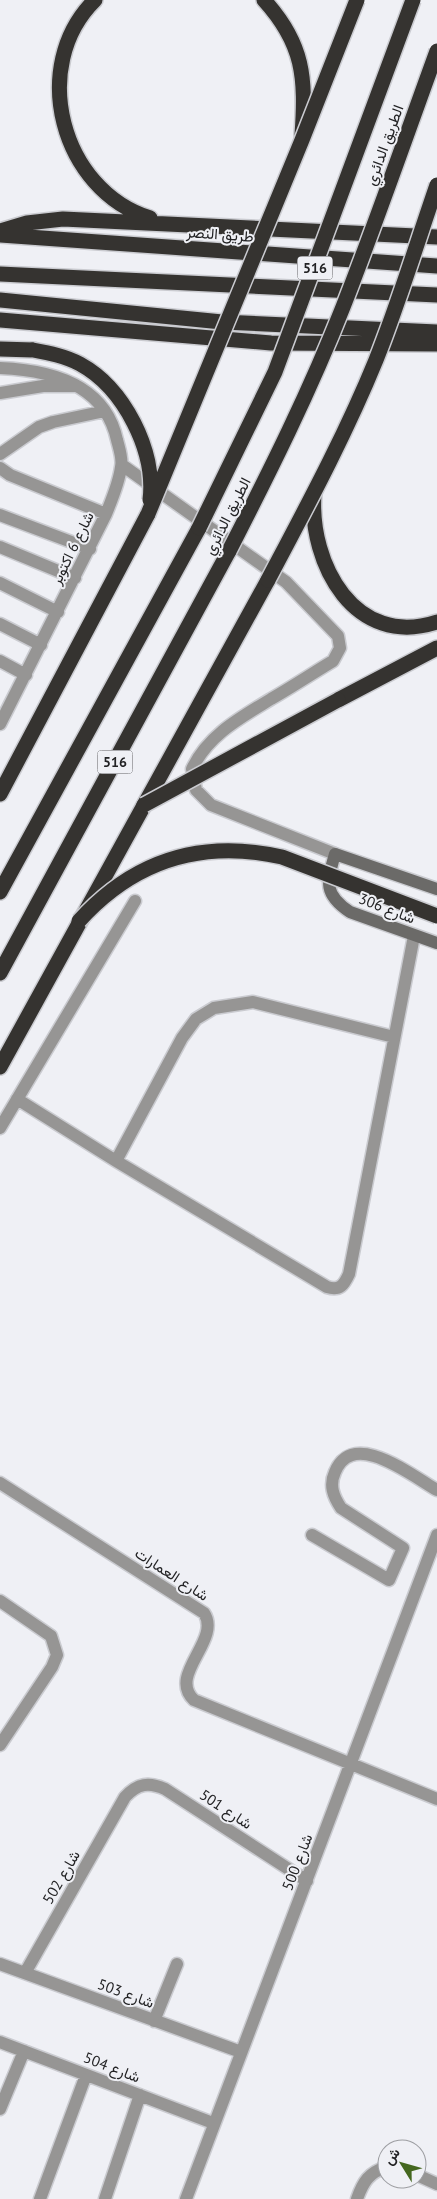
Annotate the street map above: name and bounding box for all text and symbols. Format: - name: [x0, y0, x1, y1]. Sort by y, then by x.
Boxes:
- street label: الطريق الدائري: [361, 102, 411, 189]
- street label: طريق النصر: [185, 222, 254, 247]
- road number: 516: [298, 256, 332, 280]
- street label: الطريق الدائري: [199, 474, 258, 560]
- street label: شارع 6 اكتوبر: [46, 508, 100, 589]
- road number: 516: [98, 750, 132, 774]
- street label: شارع 306: [355, 889, 418, 929]
- street label: شارع العمارات: [131, 1543, 212, 1607]
- street label: شارع 501: [195, 1785, 256, 1835]
- street label: شارع 500: [278, 1831, 318, 1894]
- street label: شارع 502: [38, 1847, 86, 1908]
- street label: شارع 503: [94, 1974, 157, 2014]
- street label: شارع 504: [80, 2048, 143, 2088]
- north arrow: [377, 2139, 427, 2189]
- text: ش: [379, 2144, 404, 2168]

